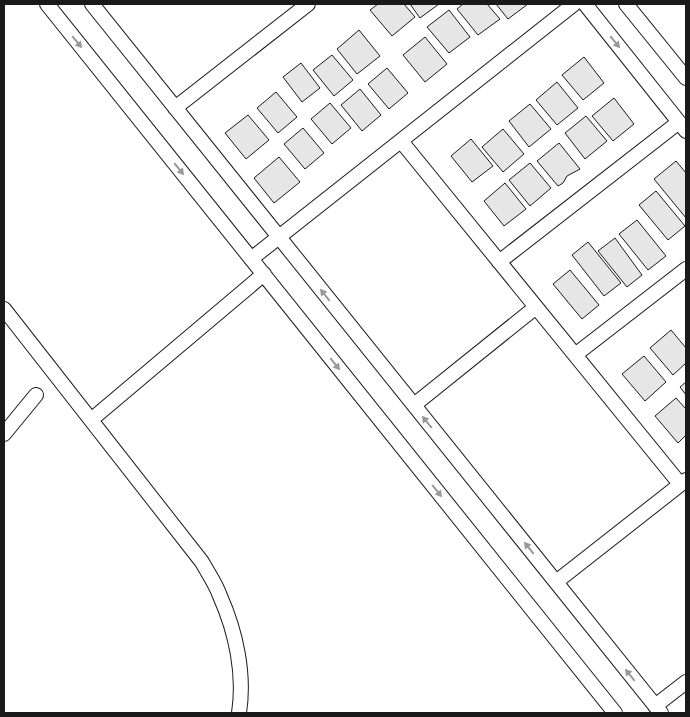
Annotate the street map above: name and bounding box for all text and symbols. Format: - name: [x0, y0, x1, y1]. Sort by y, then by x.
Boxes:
- one-way arrow: [72, 35, 83, 48]
- one-way arrow: [610, 35, 621, 48]
- one-way arrow: [174, 162, 185, 175]
- one-way arrow: [320, 289, 331, 302]
- one-way arrow: [330, 357, 341, 370]
- one-way arrow: [421, 415, 432, 428]
- one-way arrow: [431, 484, 442, 497]
- one-way arrow: [523, 542, 534, 555]
- one-way arrow: [625, 669, 636, 682]

